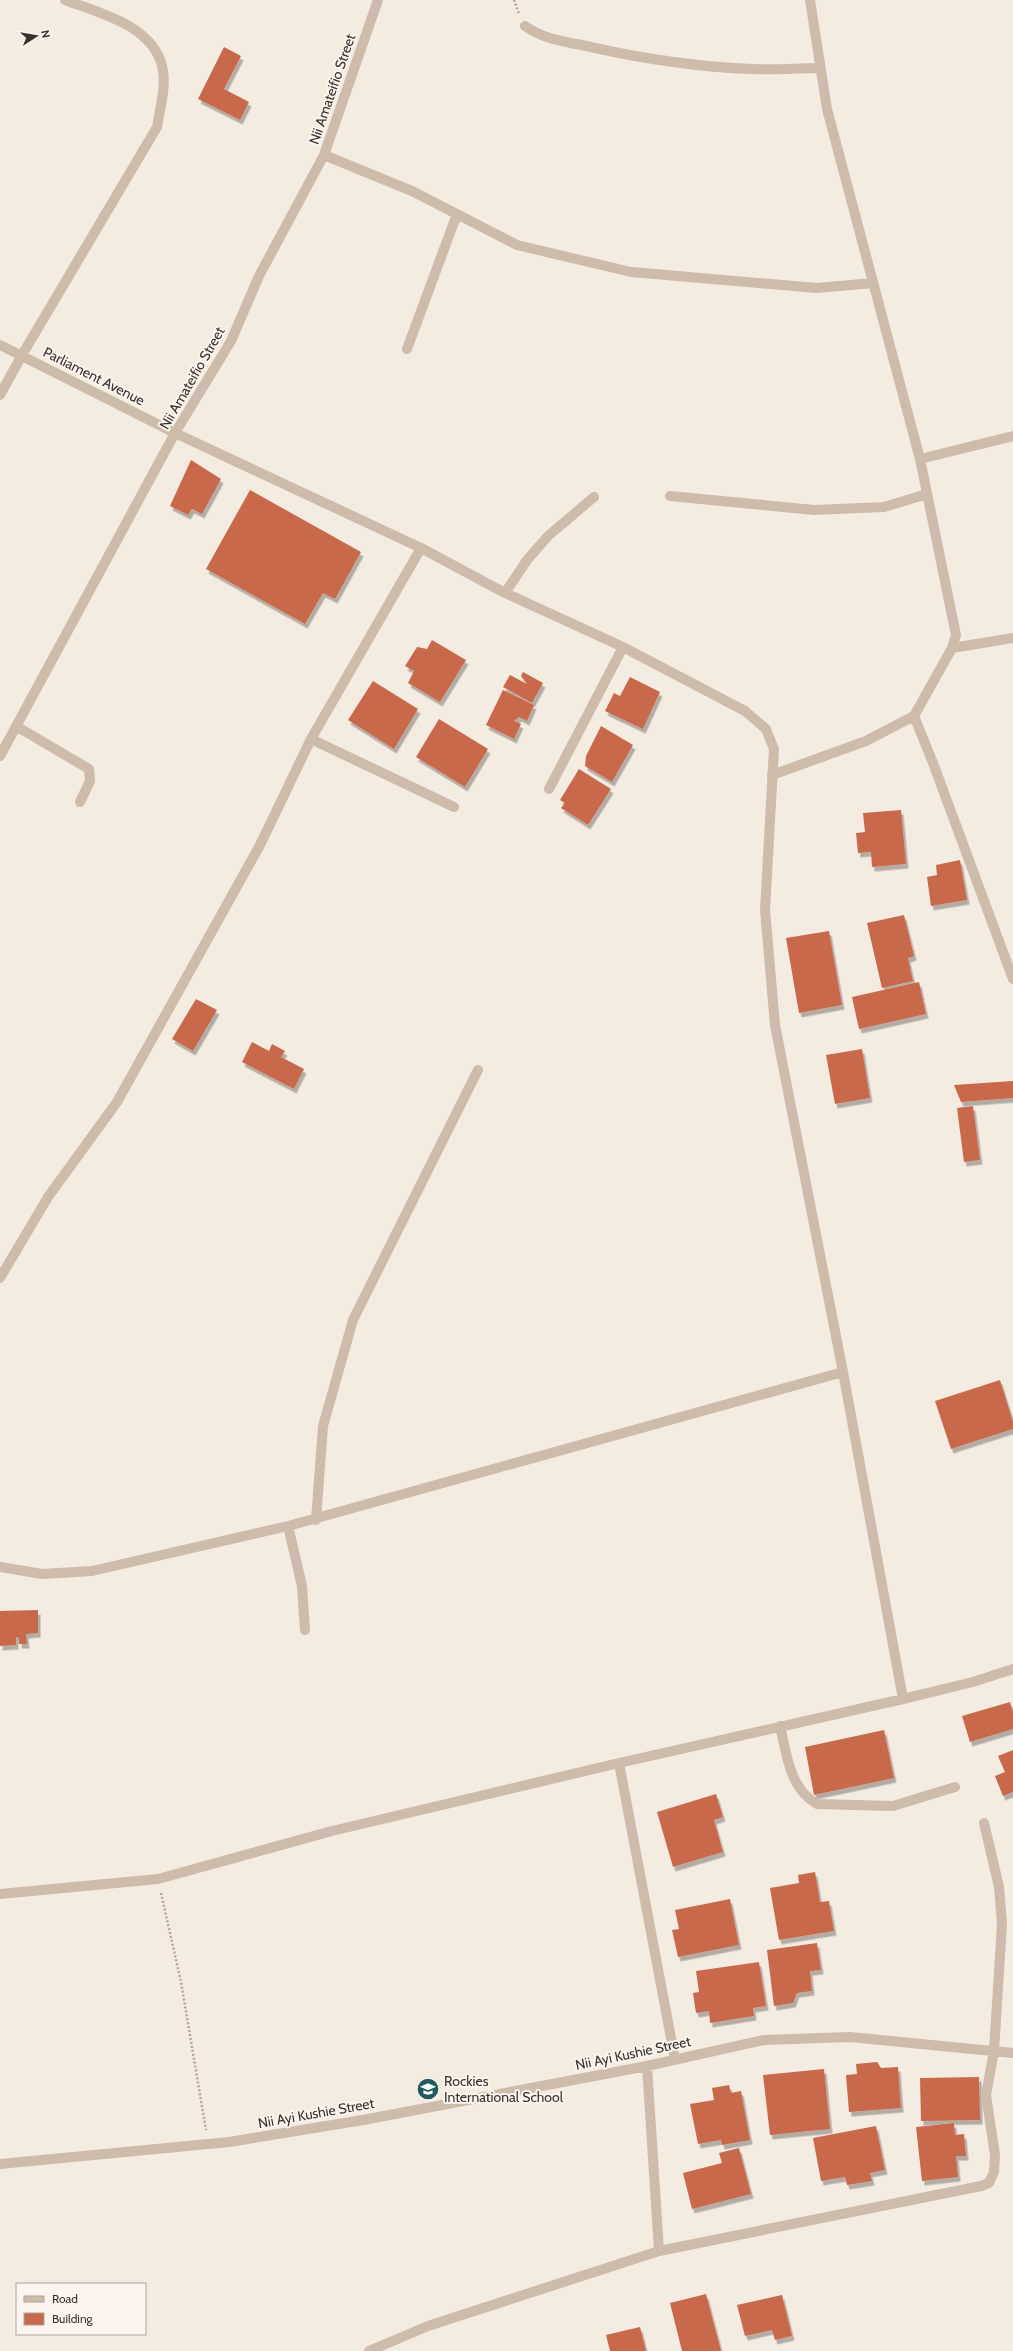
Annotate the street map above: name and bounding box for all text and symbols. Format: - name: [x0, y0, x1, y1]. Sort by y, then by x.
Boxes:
- north arrow: [16, 16, 56, 56]
- text: N: [38, 29, 53, 39]
- street label: Nii Amateifio Street: [305, 31, 359, 147]
- street label: Nii Amateifio Street: [155, 323, 229, 433]
- street label: Parliament Avenue: [40, 343, 148, 409]
- street label: Nii Ayi Kushie Street: [574, 2032, 693, 2074]
- place label: Rockies International School: [444, 2072, 564, 2106]
- school or university icon: Rockies International School: [415, 2076, 441, 2102]
- street label: Nii Ayi Kushie Street: [257, 2094, 376, 2132]
- legend: [16, 2283, 146, 2335]
- text: Road: [52, 2291, 78, 2306]
- text: Building: [52, 2311, 94, 2326]

